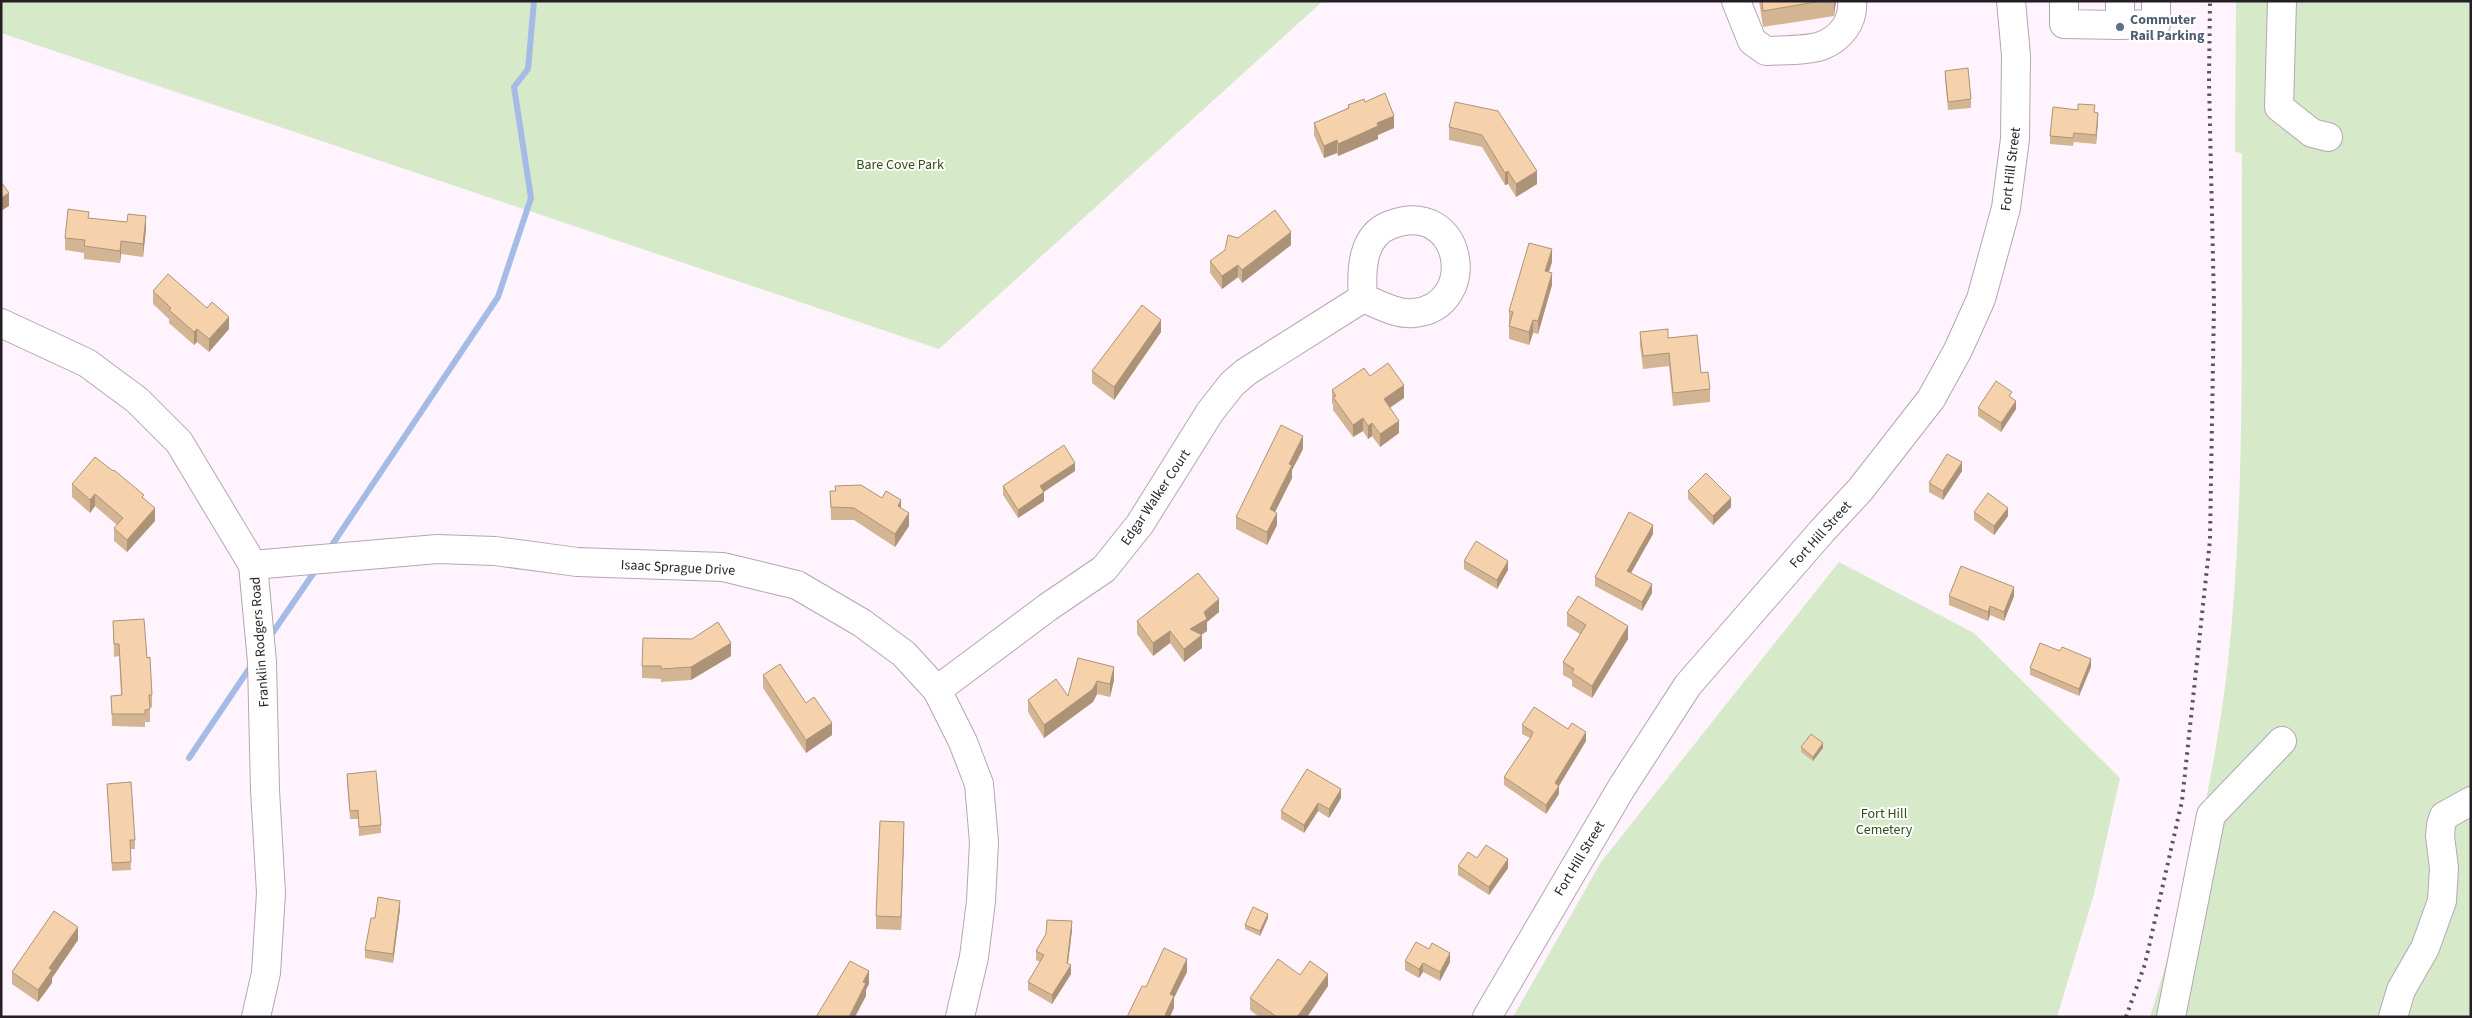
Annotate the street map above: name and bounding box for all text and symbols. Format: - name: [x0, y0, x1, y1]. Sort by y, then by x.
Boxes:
- place label: Commuter Rail Parking: [2130, 10, 2205, 46]
- marker: Commuter Rail Parking: [2114, 21, 2126, 33]
- street label: Fort Hill Street: [1996, 126, 2026, 212]
- park label: Bare Cove Park: [856, 155, 944, 175]
- street label: Edgar Walker Court: [1116, 445, 1196, 550]
- street label: Fort Hill Street: [1785, 496, 1857, 573]
- street label: Isaac Sprague Drive: [620, 555, 736, 581]
- street label: Franklin Rodgers Road: [245, 576, 275, 708]
- park label: Fort Hill Cemetery: [1856, 804, 1913, 840]
- street label: Fort Hill Street: [1550, 817, 1610, 900]

